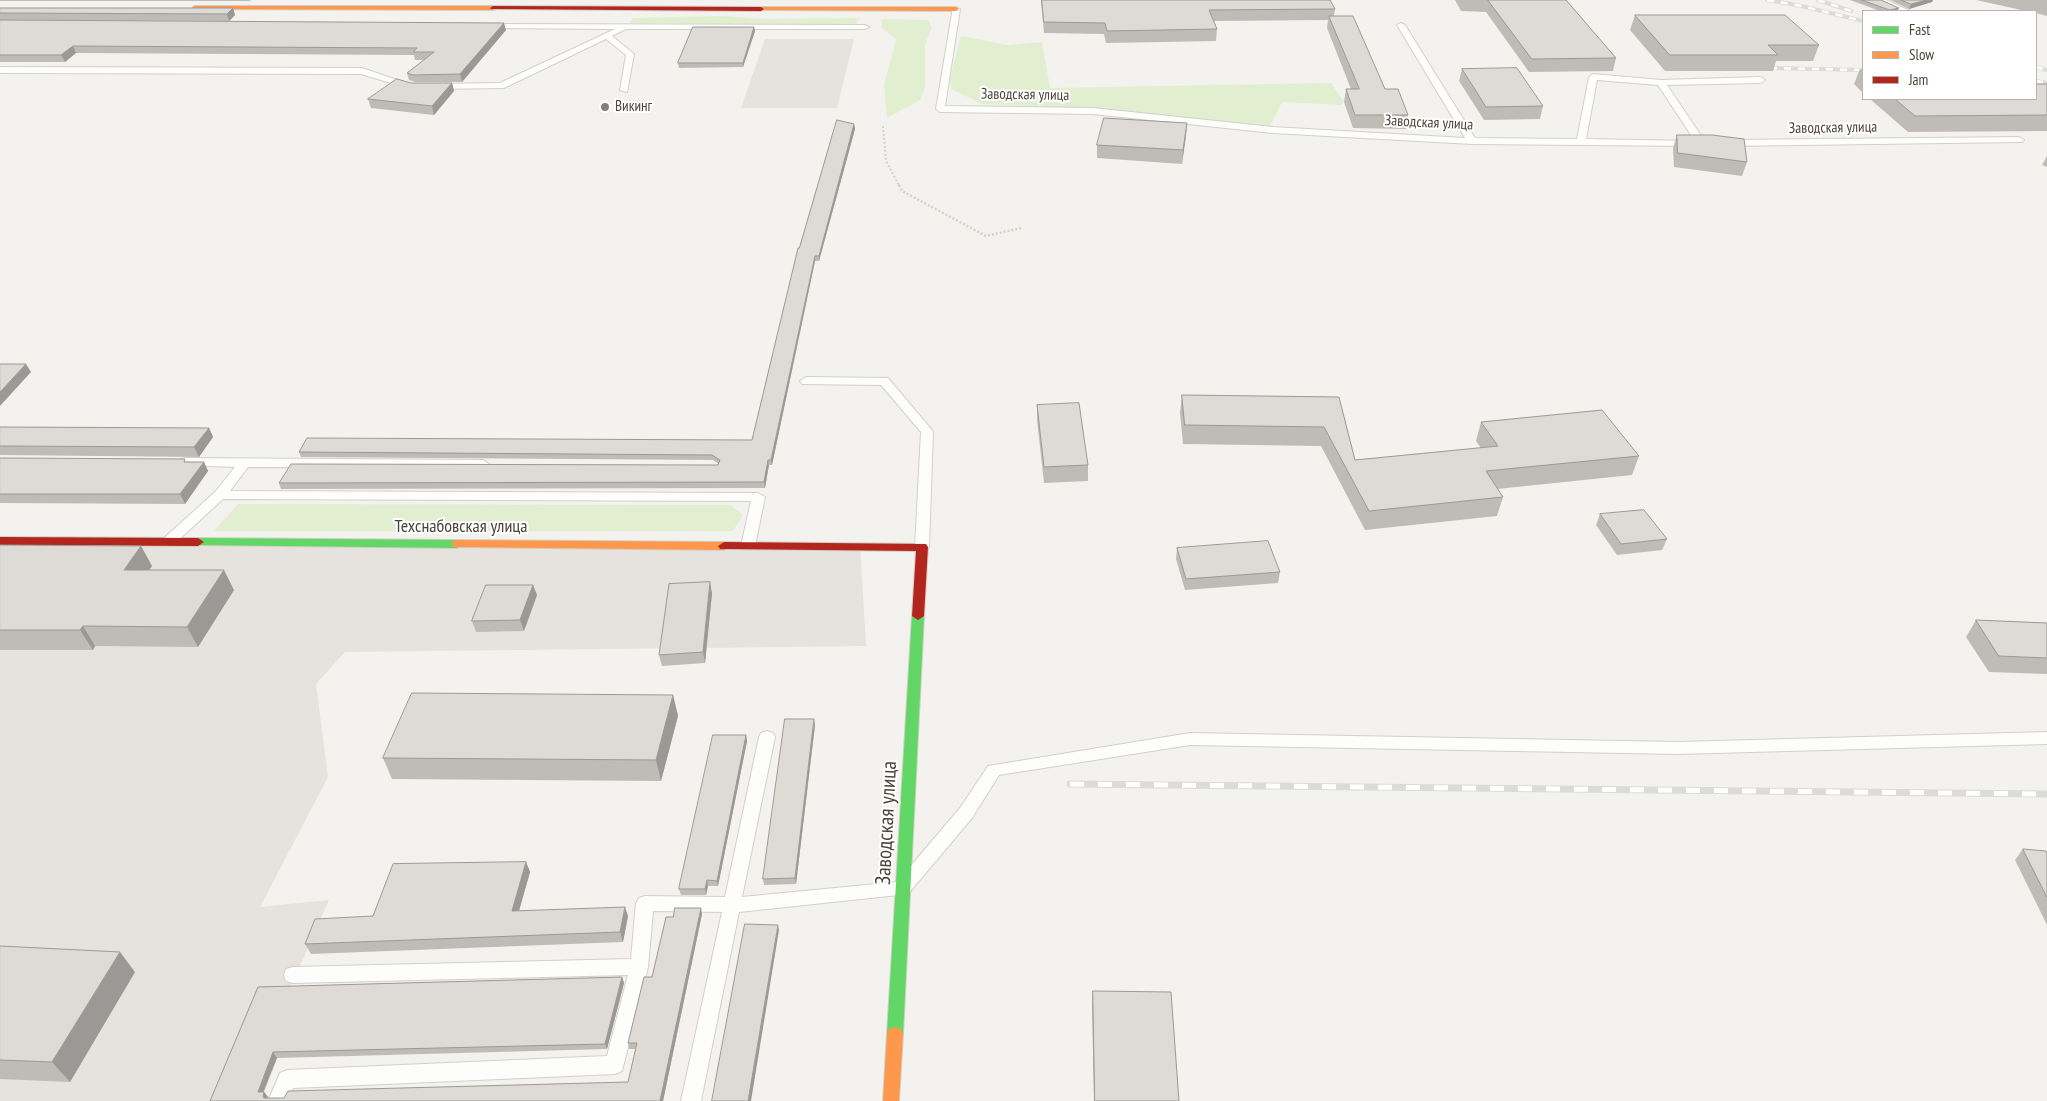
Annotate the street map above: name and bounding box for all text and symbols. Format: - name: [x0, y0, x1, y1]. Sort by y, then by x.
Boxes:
- legend: [1862, 10, 2037, 100]
- text: Fast: [1909, 20, 1930, 39]
- text: Slow: [1909, 45, 1934, 64]
- text: Jam: [1909, 70, 1928, 89]
- street label: Заводская улица: [981, 85, 1069, 105]
- place label: Викинг: [615, 98, 652, 116]
- marker: Викинг: [599, 101, 611, 113]
- street label: Заводская улица: [1384, 112, 1474, 134]
- street label: Заводская улица: [1789, 118, 1877, 138]
- street label: Техснабовская улица: [395, 516, 527, 538]
- street label: Заводская улица: [871, 760, 903, 886]

